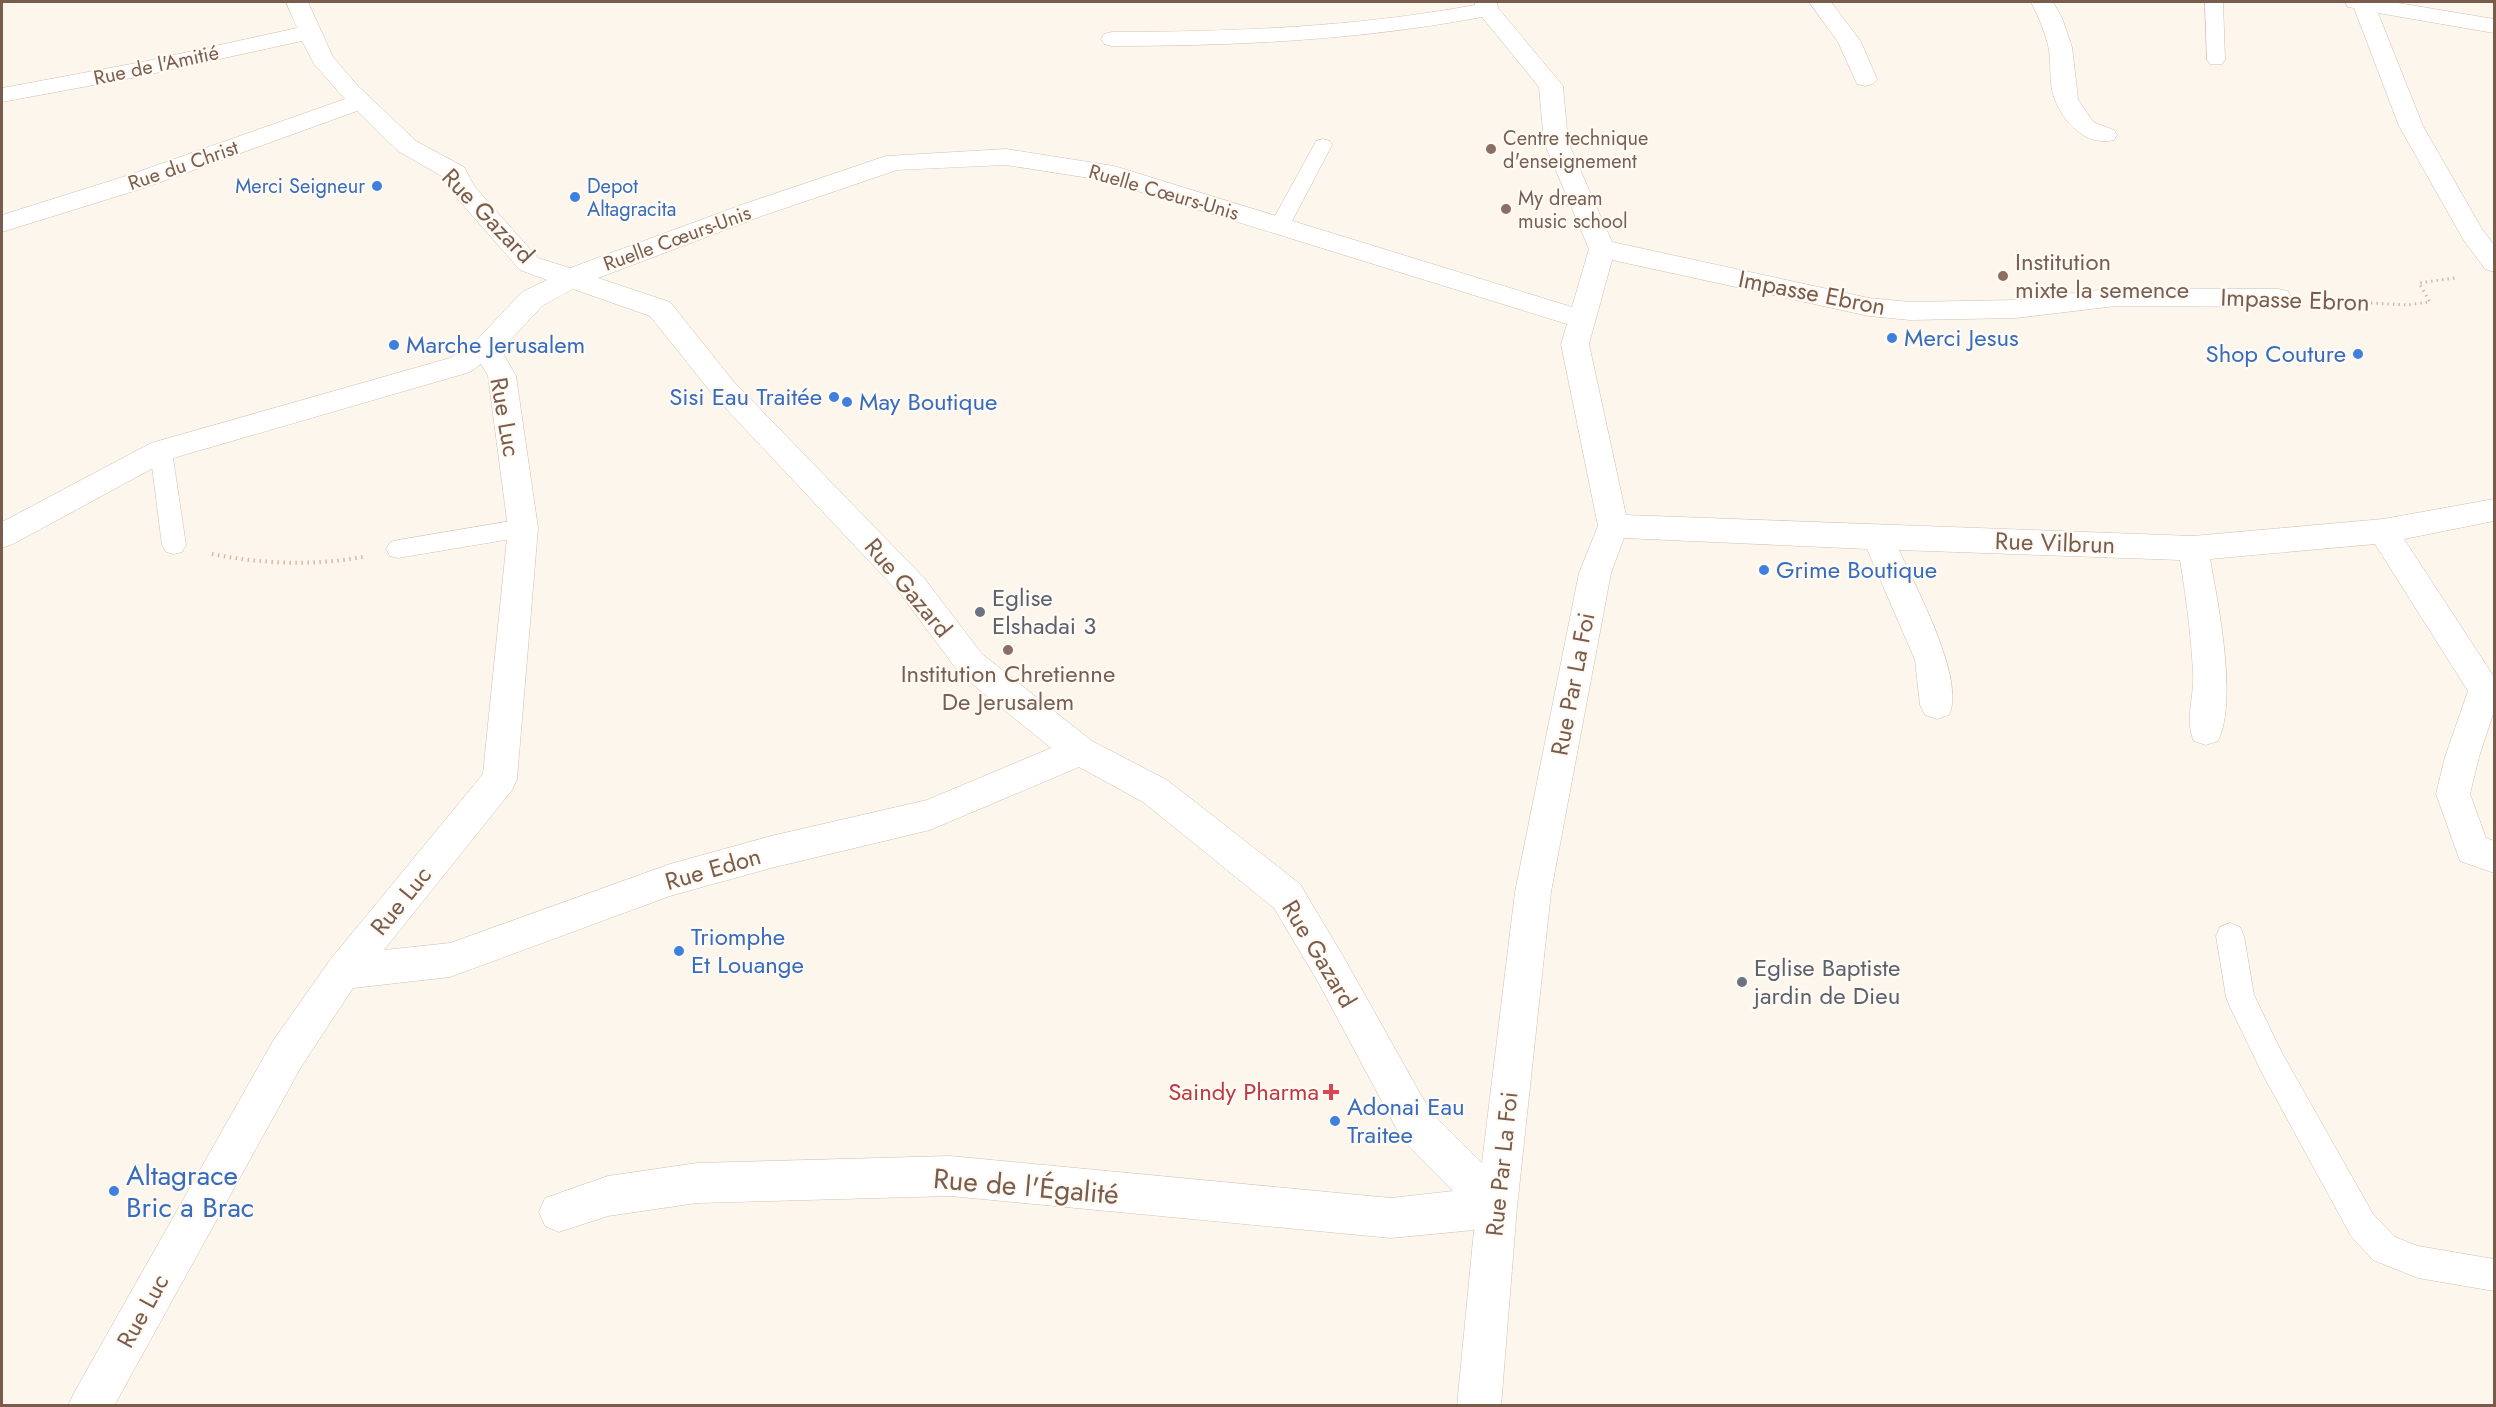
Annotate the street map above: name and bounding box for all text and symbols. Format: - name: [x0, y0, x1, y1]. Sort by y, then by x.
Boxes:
- street label: Rue de l'Amitié: [91, 38, 221, 93]
- place label: Centre technique d'enseignement: [1503, 124, 1648, 176]
- street label: Rue du Christ: [124, 133, 242, 198]
- marker: Centre technique d'enseignement: [1484, 142, 1498, 156]
- street label: Ruelle Cœurs-Unis: [1085, 157, 1242, 228]
- street label: Rue Gazard: [434, 160, 543, 271]
- place label: Merci Seigneur: [235, 172, 365, 201]
- place label: Depot Altagracita: [587, 172, 676, 224]
- marker: Merci Seigneur: [370, 179, 384, 193]
- place label: My dream music school: [1518, 184, 1627, 236]
- marker: Depot Altagracita: [568, 190, 582, 204]
- street label: Ruelle Cœurs-Unis: [599, 198, 755, 279]
- marker: My dream music school: [1499, 202, 1513, 216]
- place label: Institution mixte la semence: [2015, 244, 2189, 307]
- street label: Impasse Ebron: [1736, 261, 1889, 324]
- marker: Institution mixte la semence: [1996, 269, 2010, 283]
- street label: Impasse Ebron: [2220, 279, 2370, 320]
- place label: Merci Jesus: [1904, 320, 2019, 355]
- place label: Marche Jerusalem: [406, 327, 585, 362]
- marker: Merci Jesus: [1885, 331, 1899, 345]
- place label: Shop Couture: [2206, 336, 2346, 371]
- marker: Marche Jerusalem: [387, 338, 401, 352]
- marker: Shop Couture: [2351, 347, 2365, 361]
- street label: Rue Luc: [481, 374, 530, 459]
- place label: Sisi Eau Traitée: [669, 379, 822, 414]
- place label: May Boutique: [859, 384, 997, 419]
- marker: Sisi Eau Traitée: [827, 390, 841, 404]
- marker: May Boutique: [840, 395, 854, 409]
- street label: Rue Vilbrun: [1994, 523, 2116, 562]
- street label: Rue Gazard: [856, 530, 960, 645]
- place label: Grime Boutique: [1776, 552, 1937, 587]
- marker: Grime Boutique: [1757, 563, 1771, 577]
- place label: Eglise Elshadai 3: [992, 580, 1096, 643]
- marker: Eglise Elshadai 3: [973, 605, 987, 619]
- street label: Rue Par La Foi: [1541, 609, 1604, 759]
- marker: Institution Chretienne De Jerusalem: [1001, 643, 1015, 657]
- place label: Institution Chretienne De Jerusalem: [901, 656, 1115, 719]
- street label: Rue Edon: [661, 838, 765, 899]
- street label: Rue Luc: [362, 859, 439, 943]
- street label: Rue Gazard: [1273, 893, 1365, 1014]
- place label: Triomphe Et Louange: [691, 919, 804, 982]
- marker: Triomphe Et Louange: [672, 944, 686, 958]
- place label: Eglise Baptiste jardin de Dieu: [1752, 950, 1900, 1013]
- marker: Eglise Baptiste jardin de Dieu: [1735, 975, 1749, 989]
- place label: Saindy Pharma: [1168, 1074, 1319, 1109]
- marker: Saindy Pharma: [1324, 1085, 1338, 1099]
- place label: Adonai Eau Traitee: [1347, 1089, 1465, 1152]
- street label: Rue Par La Foi: [1477, 1090, 1526, 1238]
- marker: Adonai Eau Traitee: [1328, 1114, 1342, 1128]
- place label: Altagrace Bric a Brac: [126, 1155, 254, 1228]
- street label: Rue de l'Égalité: [931, 1158, 1120, 1215]
- marker: Altagrace Bric a Brac: [107, 1184, 121, 1198]
- street label: Rue Luc: [108, 1267, 177, 1354]

